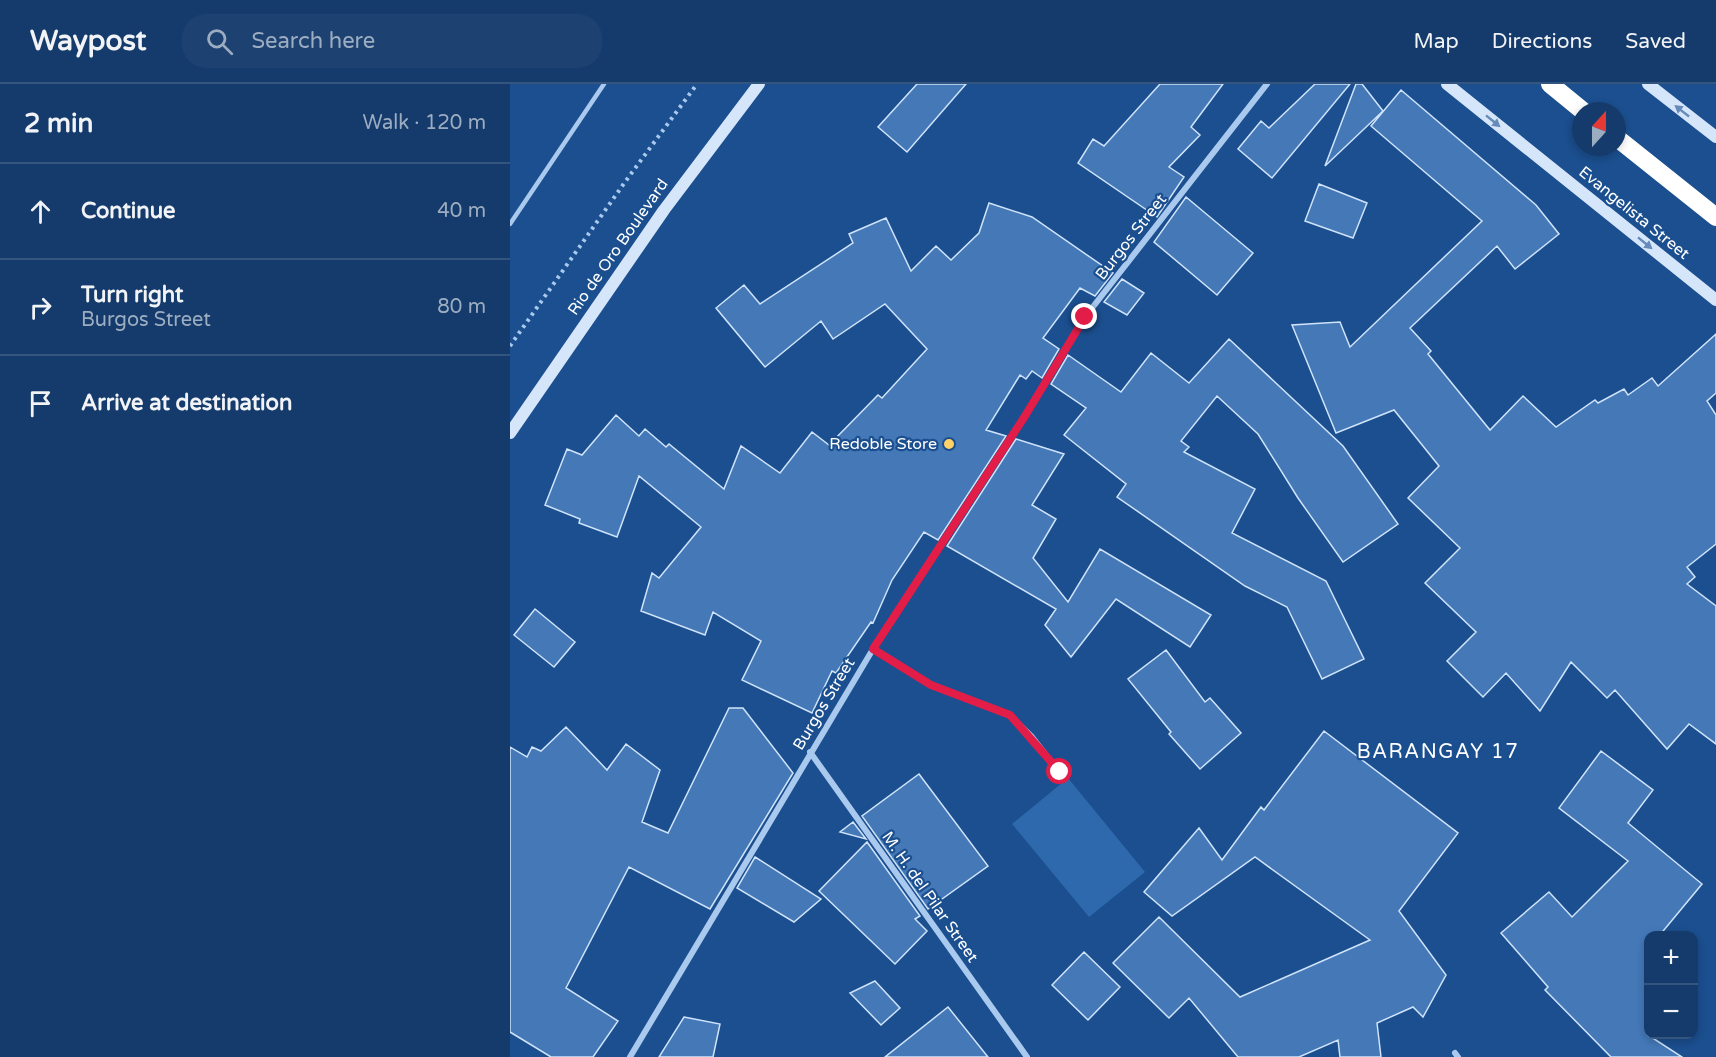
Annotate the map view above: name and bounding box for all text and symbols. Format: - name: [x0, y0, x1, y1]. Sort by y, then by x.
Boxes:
- search box: [182, 14, 602, 68]
- text: Waypost: [30, 24, 146, 58]
- icon: search: [203, 25, 236, 58]
- text: Search here: [251, 28, 375, 54]
- text: Map: [1413, 29, 1459, 54]
- text: Directions: [1492, 29, 1592, 54]
- text: Saved: [1625, 29, 1686, 54]
- north arrow: [1572, 102, 1626, 156]
- one-way arrow: [1674, 104, 1690, 117]
- text: 2 min: [24, 108, 93, 139]
- text: Walk · 120 m: [363, 111, 486, 135]
- one-way arrow: [1485, 114, 1500, 126]
- street label: Evangelista Street: [1575, 162, 1693, 264]
- street label: Rio de Oro Boulevard: [563, 175, 673, 319]
- street label: Burgos Street: [1091, 190, 1171, 284]
- icon: ahead: [24, 195, 57, 228]
- text: Continue: [81, 198, 176, 224]
- text: 40 m: [437, 199, 486, 223]
- one-way arrow: [1637, 236, 1652, 249]
- text: Turn right: [81, 282, 183, 308]
- icon: right: [24, 291, 57, 324]
- text: 80 m: [437, 295, 486, 319]
- route end: [1071, 303, 1097, 329]
- text: Burgos Street: [81, 308, 211, 332]
- icon: arrive: [24, 387, 57, 420]
- text: Arrive at destination: [81, 390, 292, 416]
- place label: Redoble Store: [829, 434, 937, 454]
- marker: Redoble Store: [942, 437, 956, 451]
- street label: Burgos Street: [789, 654, 859, 754]
- district label: BARANGAY 17: [1357, 740, 1519, 764]
- route start: [1046, 758, 1072, 784]
- street label: M. H. del Pilar Street: [877, 828, 983, 966]
- map controls: [1644, 931, 1698, 1039]
- button: +: [1644, 931, 1698, 985]
- button: −: [1644, 985, 1698, 1039]

